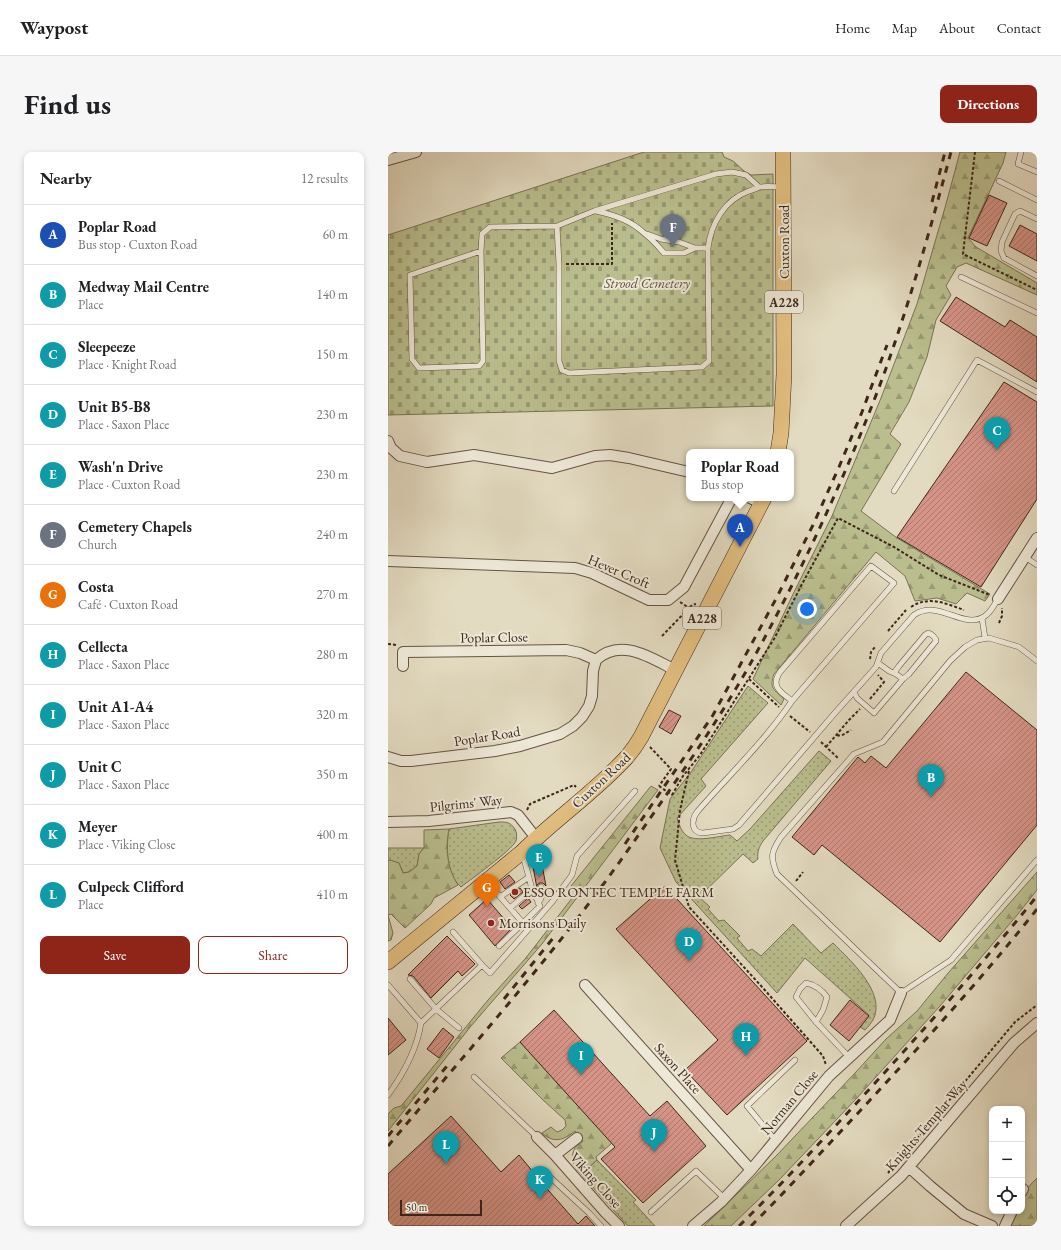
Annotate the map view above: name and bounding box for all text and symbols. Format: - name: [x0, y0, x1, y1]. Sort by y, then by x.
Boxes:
- text: Waypost: [20, 15, 88, 40]
- text: Home: [835, 19, 870, 37]
- text: Map: [892, 19, 917, 37]
- text: About: [939, 19, 975, 37]
- text: Contact: [997, 19, 1041, 37]
- button: Directions: [940, 85, 1037, 123]
- text: Find us: [24, 86, 111, 122]
- text: Nearby: [40, 167, 92, 189]
- text: 12 results: [301, 170, 348, 187]
- street label: Cuxton Road: [775, 204, 793, 279]
- pin: F: [660, 214, 686, 247]
- text: Poplar Road: [78, 217, 157, 236]
- text: A: [48, 226, 58, 243]
- text: 60 m: [323, 226, 348, 243]
- text: Bus stop · Cuxton Road: [78, 236, 197, 253]
- park label: Strood Cemetery: [603, 274, 690, 292]
- text: Medway Mail Centre: [78, 277, 209, 296]
- text: B: [49, 286, 57, 303]
- text: 140 m: [317, 286, 348, 303]
- road number: A228: [765, 291, 803, 313]
- text: Place: [78, 296, 104, 313]
- text: Sleepeeze: [78, 337, 135, 356]
- text: C: [48, 346, 58, 363]
- text: 150 m: [317, 346, 348, 363]
- text: Place · Knight Road: [78, 356, 177, 373]
- text: Unit B5-B8: [78, 397, 150, 416]
- text: D: [48, 406, 58, 423]
- text: 230 m: [317, 406, 348, 423]
- text: Place · Saxon Place: [78, 416, 169, 433]
- pin: C: [984, 417, 1010, 450]
- popup: [686, 449, 794, 501]
- text: Wash'n Drive: [78, 457, 163, 476]
- text: Poplar Road: [701, 457, 779, 476]
- text: E: [49, 466, 57, 483]
- text: 230 m: [317, 466, 348, 483]
- text: Place · Cuxton Road: [78, 476, 180, 493]
- text: Bus stop: [701, 476, 743, 493]
- pin: A: [727, 514, 753, 547]
- text: Cemetery Chapels: [78, 517, 192, 536]
- text: F: [49, 526, 57, 543]
- text: 240 m: [317, 526, 348, 543]
- text: Church: [78, 536, 117, 553]
- street label: Hever Croft: [585, 550, 653, 592]
- text: Costa: [78, 577, 114, 596]
- text: G: [48, 586, 58, 603]
- text: 270 m: [317, 586, 348, 603]
- text: Café · Cuxton Road: [78, 596, 178, 613]
- your location: [797, 599, 817, 619]
- road number: A228: [683, 607, 721, 629]
- street label: Poplar Close: [460, 627, 529, 647]
- text: Cellecta: [78, 637, 128, 656]
- text: H: [48, 646, 58, 663]
- text: 280 m: [317, 646, 348, 663]
- text: Place · Saxon Place: [78, 656, 169, 673]
- text: Unit A1-A4: [78, 697, 153, 716]
- text: I: [51, 706, 55, 723]
- text: 320 m: [317, 706, 348, 723]
- text: Place · Saxon Place: [78, 716, 169, 733]
- street label: Poplar Road: [453, 722, 522, 750]
- street label: Cuxton Road: [568, 748, 635, 812]
- text: Unit C: [78, 757, 122, 776]
- pin: B: [918, 764, 944, 797]
- text: J: [51, 766, 55, 783]
- text: 350 m: [317, 766, 348, 783]
- text: Place · Saxon Place: [78, 776, 169, 793]
- street label: Pilgrims' Way: [429, 790, 504, 816]
- text: Meyer: [78, 817, 117, 836]
- text: K: [48, 826, 58, 843]
- text: 400 m: [317, 826, 348, 843]
- text: Place · Viking Close: [78, 836, 176, 853]
- pin: E: [526, 844, 552, 877]
- pin: G: [474, 874, 500, 907]
- text: Culpeck Clifford: [78, 877, 184, 896]
- place label: ESSO RONTEC TEMPLE FARM: [523, 883, 714, 901]
- text: L: [49, 886, 57, 903]
- text: 410 m: [317, 886, 348, 903]
- marker: ESSO RONTEC TEMPLE FARM: [510, 887, 520, 897]
- text: Place: [78, 896, 104, 913]
- place label: Morrisons Daily: [499, 914, 587, 932]
- marker: Morrisons Daily: [486, 918, 496, 928]
- pin: D: [676, 928, 702, 961]
- button: Save: [40, 936, 190, 974]
- button: Share: [198, 936, 348, 974]
- pin: H: [733, 1023, 759, 1056]
- street label: Saxon Place: [650, 1039, 706, 1098]
- pin: I: [568, 1042, 594, 1075]
- street label: Norman Close: [757, 1065, 822, 1138]
- street label: Knights Templar Way: [881, 1075, 971, 1175]
- map controls: [989, 1106, 1025, 1214]
- button: +: [989, 1106, 1025, 1142]
- pin: J: [641, 1119, 667, 1152]
- pin: L: [433, 1131, 459, 1164]
- button: −: [989, 1142, 1025, 1178]
- street label: Viking Close: [566, 1148, 626, 1212]
- pin: K: [527, 1166, 553, 1199]
- button: locate: [989, 1178, 1025, 1214]
- scale bar: [400, 1198, 482, 1217]
- text: 50 m: [406, 1200, 427, 1214]

